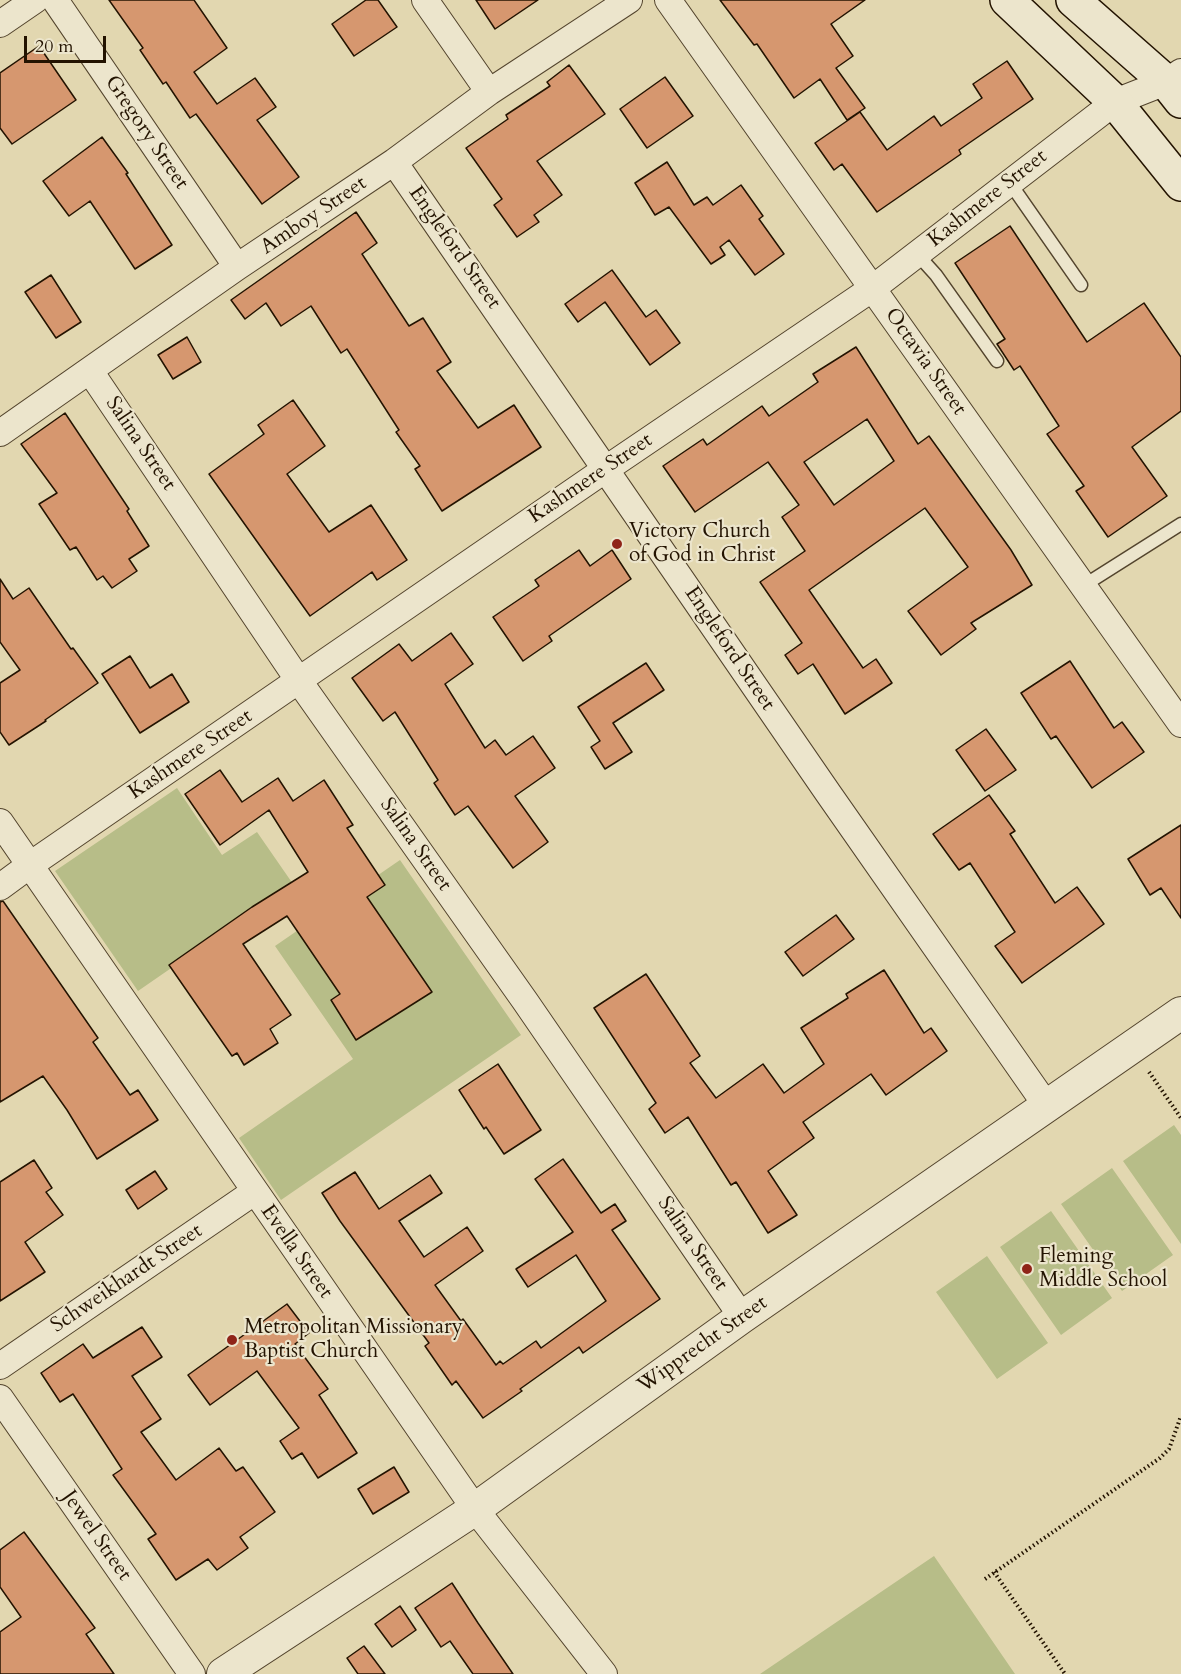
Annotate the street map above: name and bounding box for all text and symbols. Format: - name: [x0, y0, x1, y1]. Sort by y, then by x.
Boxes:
- scale bar: [27, 24, 110, 62]
- text: 20 m: [35, 34, 74, 59]
- street label: Gregory Street: [99, 71, 193, 195]
- street label: Kashmere Street: [924, 145, 1052, 253]
- street label: Amboy Street: [256, 171, 372, 261]
- street label: Engleford Street: [402, 182, 506, 314]
- street label: Octavia Street: [879, 303, 971, 421]
- street label: Salina Street: [99, 392, 181, 496]
- street label: Kashmere Street: [524, 428, 658, 530]
- place label: Victory Church of God in Christ: [629, 519, 775, 569]
- marker: Victory Church of God in Christ: [610, 537, 624, 551]
- street label: Engleford Street: [678, 582, 780, 716]
- street label: Kashmere Street: [124, 704, 258, 806]
- street label: Salina Street: [374, 794, 456, 896]
- street label: Salina Street: [651, 1192, 733, 1296]
- street label: Evella Street: [254, 1200, 338, 1304]
- street label: Schweikhardt Street: [46, 1219, 208, 1339]
- place label: Fleming Middle School: [1039, 1244, 1167, 1294]
- marker: Fleming Middle School: [1020, 1262, 1034, 1276]
- street label: Wipprecht Street: [633, 1291, 773, 1399]
- place label: Metropolitan Missionary Baptist Church: [244, 1315, 463, 1365]
- marker: Metropolitan Missionary Baptist Church: [225, 1333, 239, 1347]
- street label: Jewel Street: [56, 1486, 136, 1586]

